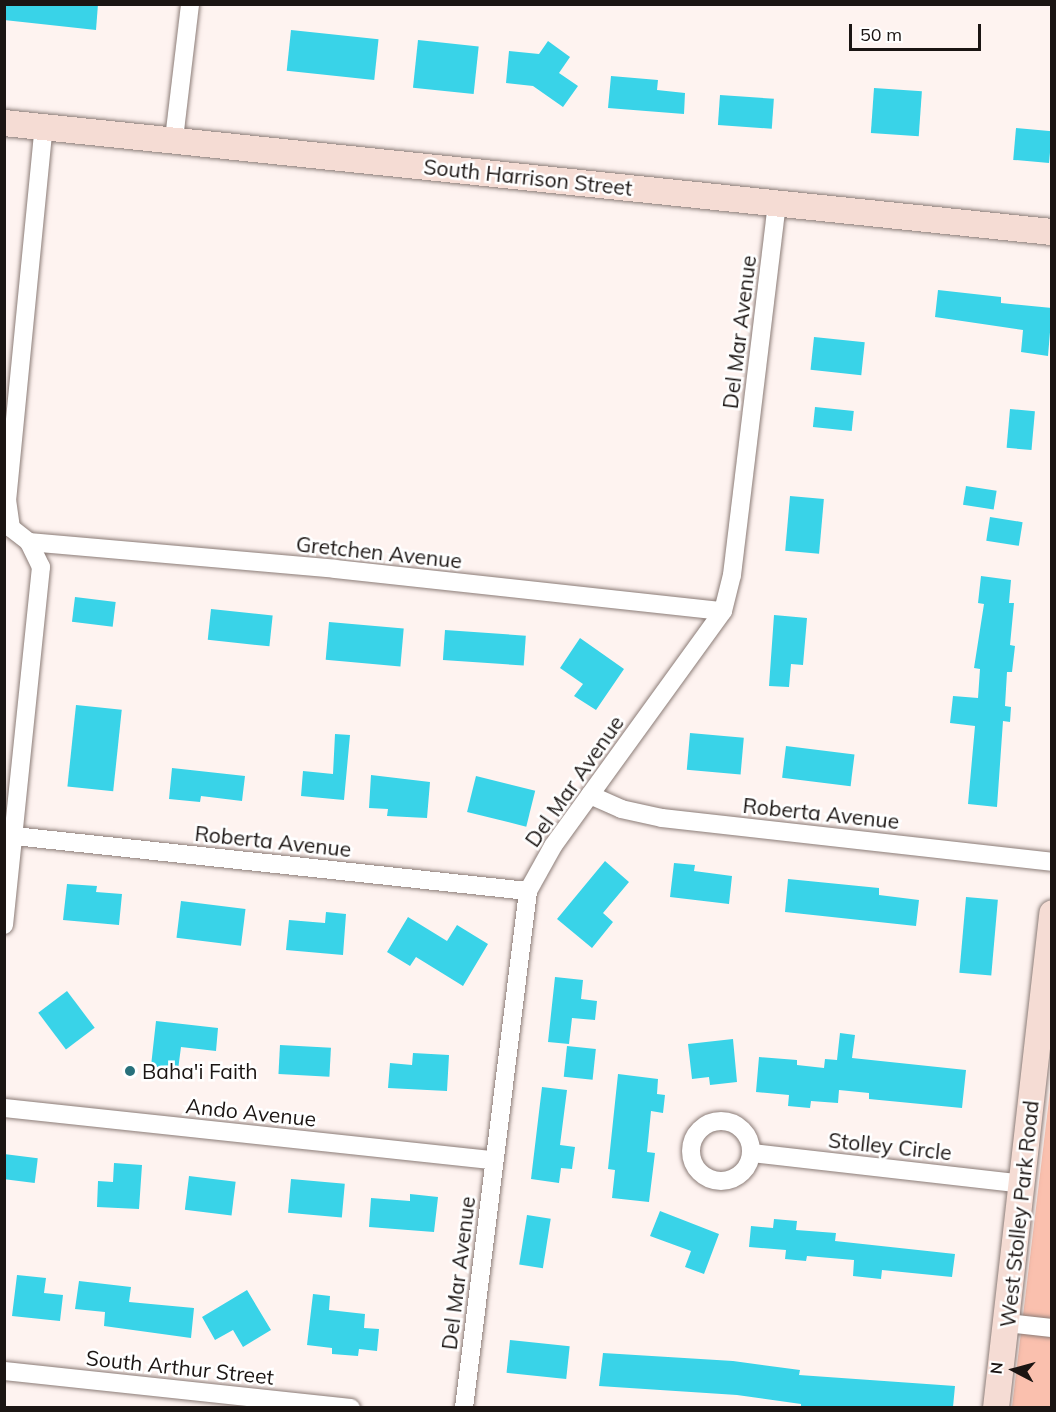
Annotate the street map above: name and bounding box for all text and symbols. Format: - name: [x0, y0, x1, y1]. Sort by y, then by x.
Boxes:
- scale bar: [852, 12, 984, 50]
- text: 50 m: [860, 23, 902, 46]
- street label: South Harrison Street: [422, 154, 634, 200]
- street label: Del Mar Avenue: [717, 254, 761, 410]
- street label: Gretchen Avenue: [295, 531, 463, 573]
- street label: Del Mar Avenue: [519, 711, 629, 851]
- street label: Roberta Avenue: [742, 792, 900, 834]
- street label: Roberta Avenue: [194, 820, 352, 862]
- place label: Baha'i Faith: [142, 1058, 258, 1084]
- marker: Baha'i Faith: [123, 1064, 137, 1078]
- street label: Ando Avenue: [185, 1093, 317, 1131]
- street label: West Stolley Park Road: [995, 1099, 1043, 1329]
- street label: Stolley Circle: [827, 1127, 953, 1165]
- street label: Del Mar Avenue: [436, 1195, 480, 1351]
- north arrow: [984, 1340, 1044, 1400]
- street label: South Arthur Street: [85, 1345, 275, 1389]
- text: N: [986, 1361, 1007, 1375]

